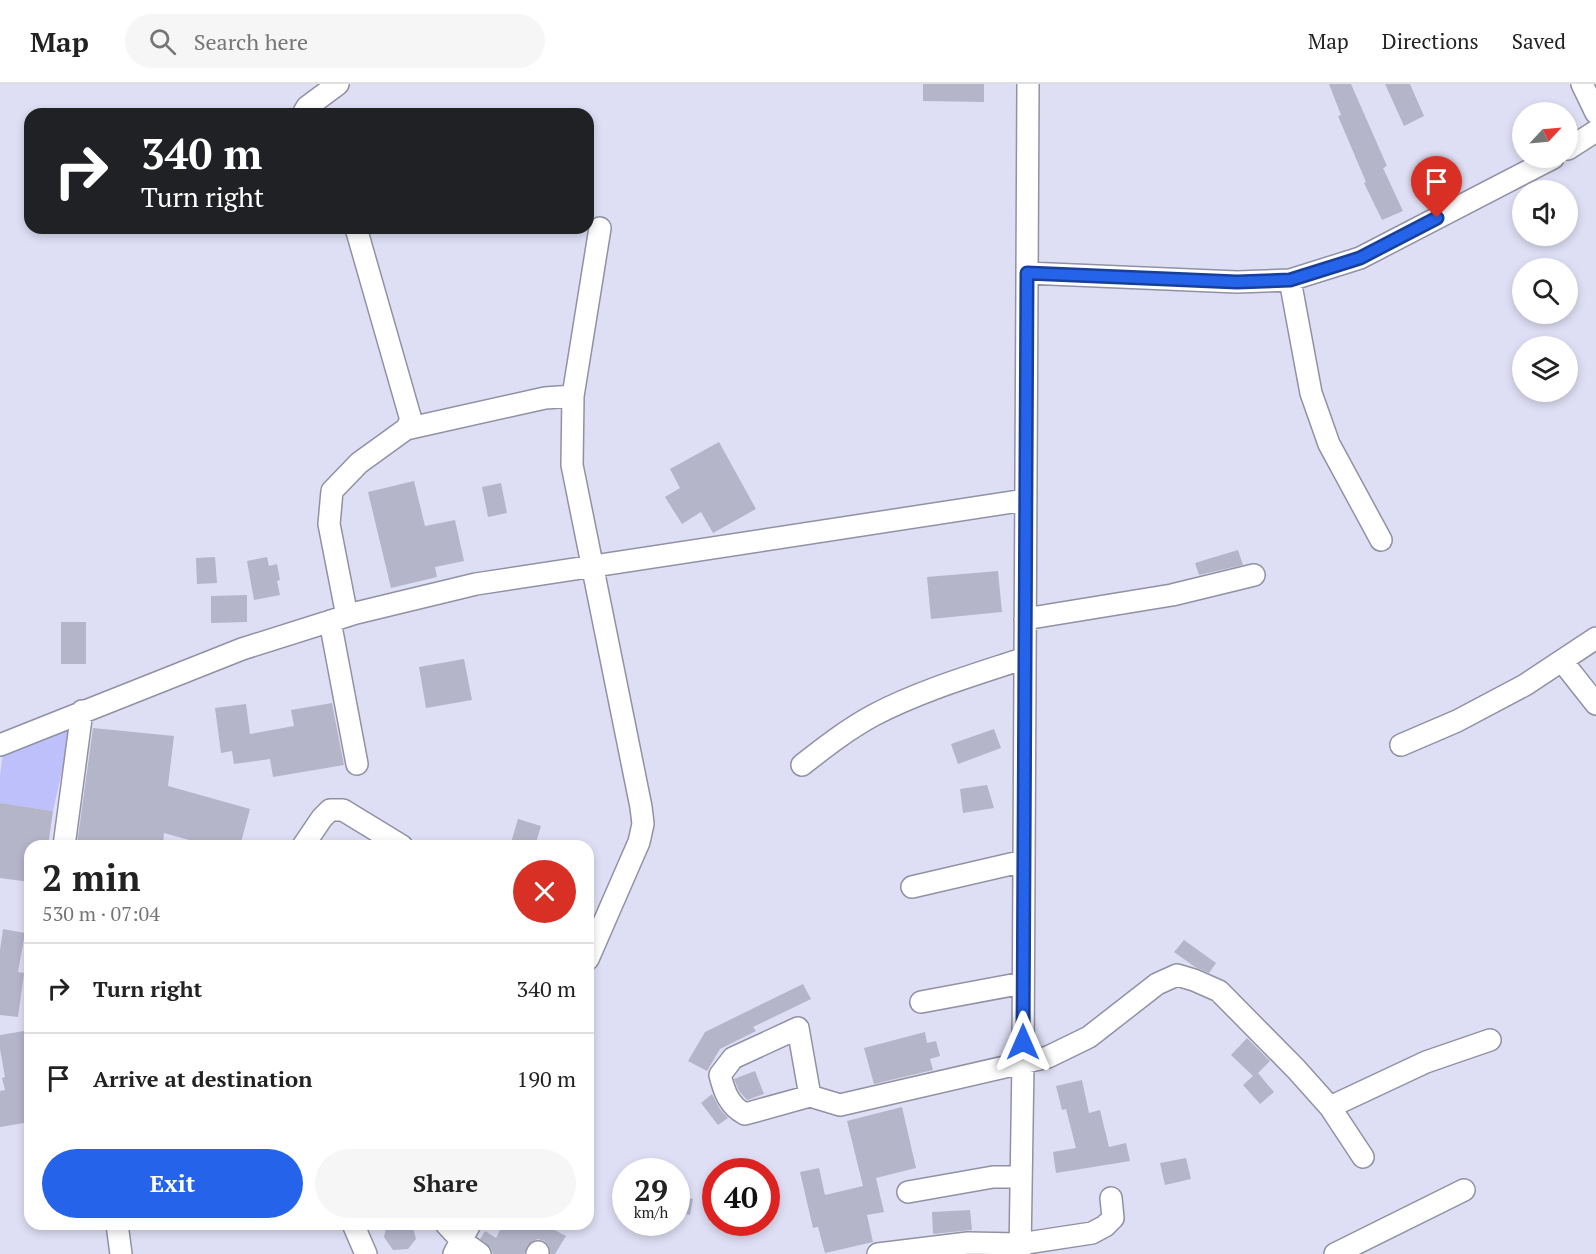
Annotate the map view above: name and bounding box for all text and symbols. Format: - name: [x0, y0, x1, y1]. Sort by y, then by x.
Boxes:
- search box: [125, 14, 545, 68]
- text: Map: [30, 23, 89, 60]
- icon: search: [146, 25, 179, 58]
- text: Search here: [194, 27, 308, 56]
- text: Map: [1308, 27, 1349, 55]
- text: Directions: [1382, 27, 1479, 55]
- text: Saved: [1512, 27, 1566, 55]
- north arrow: [1512, 102, 1578, 168]
- map controls: [1512, 102, 1578, 402]
- text: 340 m: [141, 125, 262, 181]
- icon: right: [42, 132, 120, 210]
- pin: [1411, 156, 1462, 218]
- icon: arrive: [1420, 165, 1453, 198]
- text: Turn right: [141, 179, 264, 215]
- button: sound: [1512, 180, 1578, 246]
- button: search: [1512, 258, 1578, 324]
- button: layers: [1512, 336, 1578, 402]
- text: 2 min: [42, 854, 140, 901]
- button: close: [513, 860, 576, 923]
- text: 530 m · 07:04: [42, 900, 160, 927]
- icon: right: [42, 972, 75, 1005]
- text: Turn right: [93, 974, 202, 1003]
- text: 340 m: [516, 974, 576, 1003]
- position arrow: [991, 1010, 1055, 1074]
- icon: arrive: [42, 1062, 75, 1095]
- text: Arrive at destination: [93, 1064, 312, 1093]
- text: 190 m: [516, 1064, 576, 1093]
- button: Exit: [42, 1149, 303, 1218]
- button: Share: [315, 1149, 576, 1218]
- speed limit sign: 40: [702, 1158, 780, 1236]
- text: 29: [634, 1170, 668, 1210]
- text: km/h: [634, 1202, 668, 1222]

